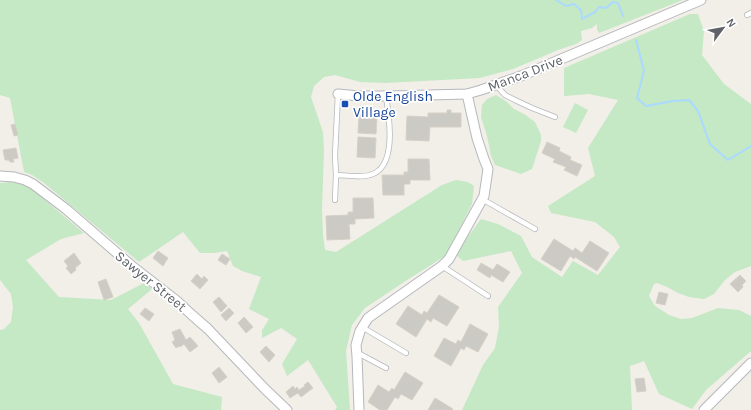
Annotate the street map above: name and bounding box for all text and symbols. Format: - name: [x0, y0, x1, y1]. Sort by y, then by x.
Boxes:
- north arrow: [703, 8, 743, 48]
- text: N: [723, 16, 739, 30]
- street label: Manca Drive: [485, 51, 565, 96]
- place label: Olde English Village: [353, 88, 433, 121]
- marker: Olde English Village: [340, 99, 350, 109]
- street label: Sawyer Street: [112, 247, 190, 315]

